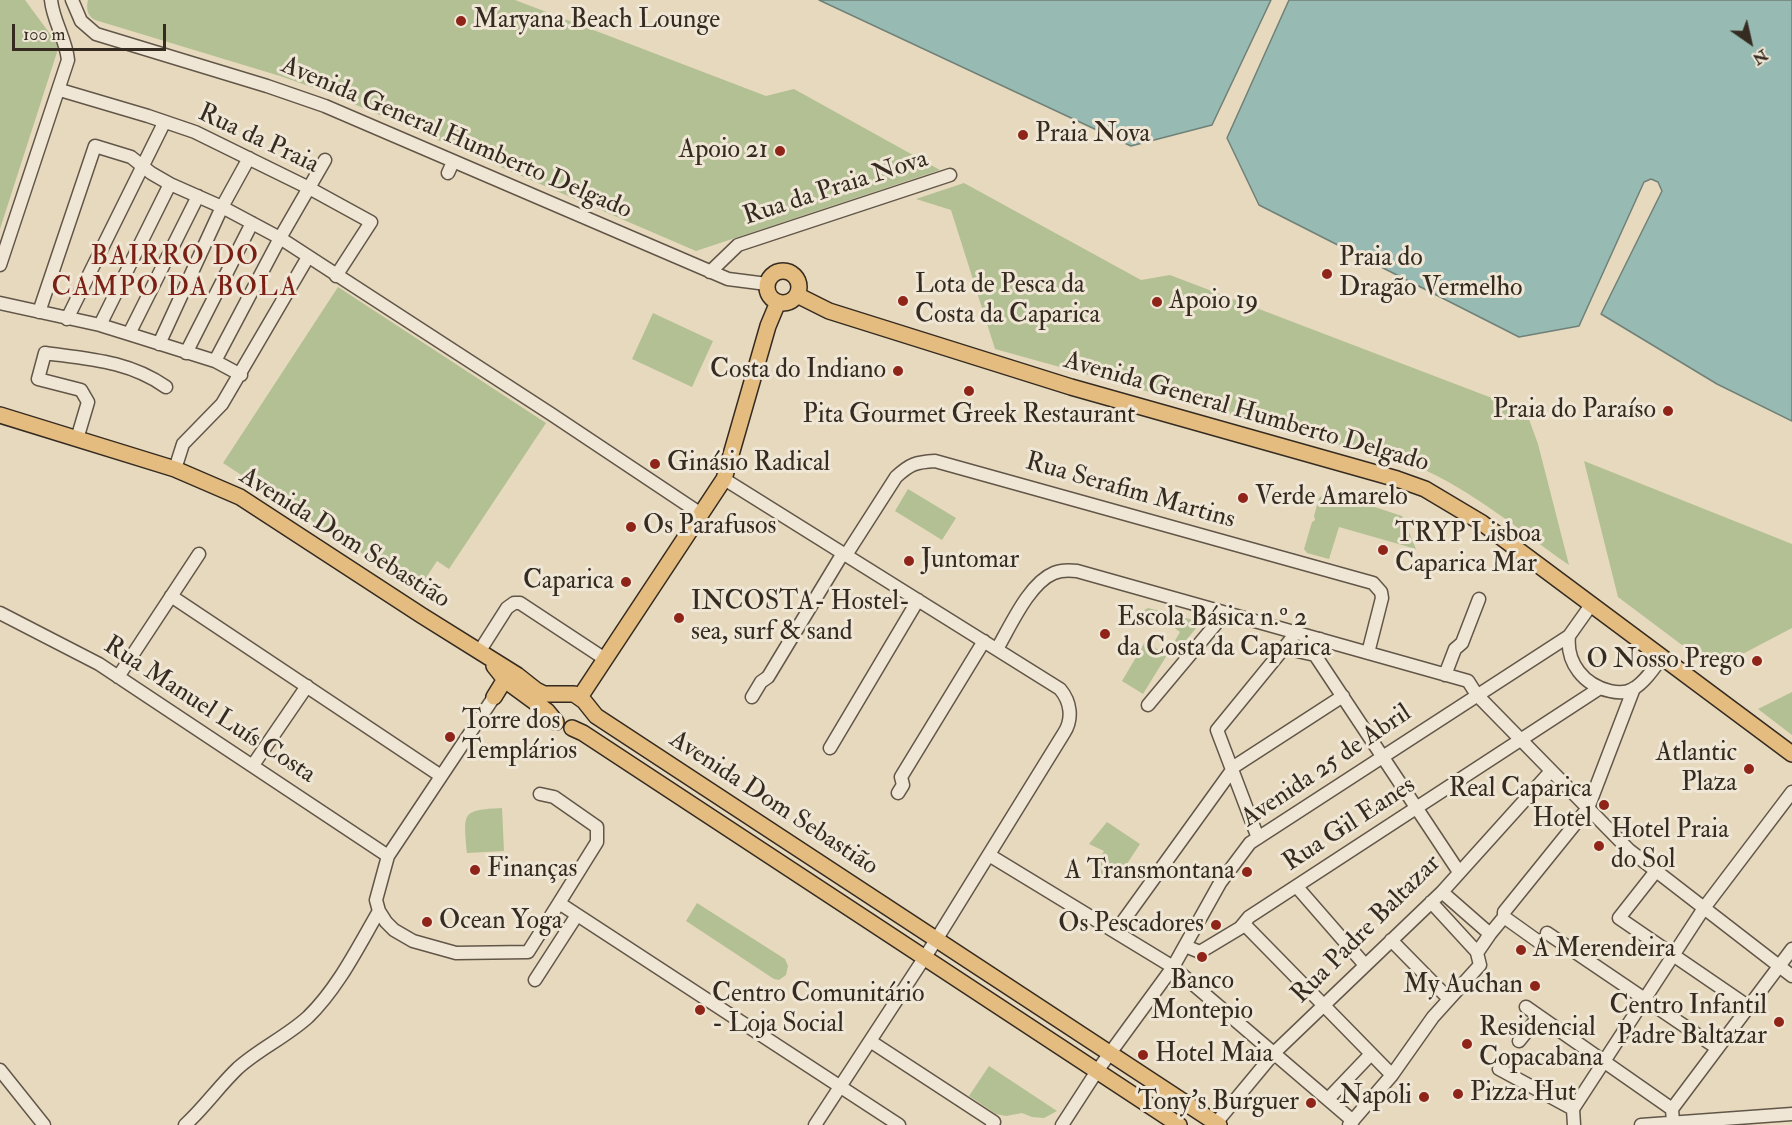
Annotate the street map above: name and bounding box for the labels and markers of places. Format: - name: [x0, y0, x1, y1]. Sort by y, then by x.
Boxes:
- place label: Maryana Beach Lounge: [473, 5, 720, 37]
- marker: Maryana Beach Lounge: [454, 14, 468, 28]
- place label: Praia Nova: [1035, 119, 1150, 151]
- marker: Praia Nova: [1016, 128, 1030, 142]
- place label: Apoio 21: [679, 135, 768, 167]
- marker: Apoio 21: [773, 144, 787, 158]
- place label: Praia do Dragão Vermelho: [1339, 243, 1523, 304]
- marker: Praia do Dragão Vermelho: [1320, 267, 1334, 281]
- place label: Lota de Pesca da Costa da Caparica: [915, 270, 1100, 332]
- place label: Apoio 19: [1169, 286, 1258, 318]
- marker: Lota de Pesca da Costa da Caparica: [896, 294, 910, 308]
- marker: Apoio 19: [1150, 295, 1164, 309]
- place label: Costa do Indiano: [710, 355, 886, 387]
- marker: Costa do Indiano: [891, 364, 905, 378]
- marker: Pita Gourmet Greek Restaurant: [962, 384, 976, 398]
- place label: Praia do Paraíso: [1493, 395, 1656, 427]
- place label: Pita Gourmet Greek Restaurant: [803, 400, 1135, 432]
- marker: Praia do Paraíso: [1661, 404, 1675, 418]
- place label: Ginásio Radical: [667, 448, 830, 480]
- marker: Ginásio Radical: [648, 457, 662, 471]
- place label: Verde Amarelo: [1255, 482, 1408, 514]
- marker: Verde Amarelo: [1236, 491, 1250, 505]
- place label: Os Parafusos: [643, 511, 776, 543]
- place label: TRYP Lisboa Caparica Mar: [1395, 519, 1542, 580]
- marker: Os Parafusos: [624, 520, 638, 534]
- marker: TRYP Lisboa Caparica Mar: [1376, 543, 1390, 557]
- place label: Juntomar: [921, 545, 1019, 577]
- marker: Juntomar: [902, 554, 916, 568]
- place label: Caparica: [523, 566, 614, 598]
- marker: Caparica: [619, 575, 633, 589]
- place label: INCOSTA- Hostel- sea, surf & sand: [691, 587, 910, 648]
- place label: Escola Básica n.º 2 da Costa da Caparica: [1117, 603, 1331, 664]
- marker: INCOSTA- Hostel- sea, surf & sand: [672, 611, 686, 625]
- marker: Escola Básica n.º 2 da Costa da Caparica: [1098, 627, 1112, 641]
- place label: O Nosso Prego: [1587, 645, 1745, 677]
- marker: O Nosso Prego: [1750, 654, 1764, 668]
- place label: Torre dos Templários: [462, 706, 577, 768]
- marker: Torre dos Templários: [443, 730, 457, 744]
- place label: Atlantic Plaza: [1656, 738, 1737, 800]
- marker: Atlantic Plaza: [1742, 762, 1756, 776]
- place label: Real Caparica Hotel: [1449, 774, 1592, 836]
- marker: Real Caparica Hotel: [1597, 798, 1611, 812]
- place label: Hotel Praia do Sol: [1611, 815, 1729, 876]
- marker: Hotel Praia do Sol: [1592, 839, 1606, 853]
- place label: Finanças: [487, 854, 578, 886]
- place label: A Transmontana: [1065, 856, 1235, 888]
- marker: Finanças: [468, 863, 482, 877]
- marker: A Transmontana: [1240, 865, 1254, 879]
- place label: Ocean Yoga: [439, 906, 562, 938]
- place label: Os Pescadores: [1058, 909, 1204, 941]
- marker: Ocean Yoga: [420, 915, 434, 929]
- marker: Os Pescadores: [1209, 918, 1223, 932]
- place label: A Merendeira: [1533, 934, 1675, 966]
- marker: A Merendeira: [1514, 943, 1528, 957]
- marker: Banco Montepio: [1195, 950, 1209, 964]
- place label: Banco Montepio: [1151, 966, 1253, 1028]
- place label: My Auchan: [1403, 970, 1523, 1002]
- place label: Centro Comunitário - Loja Social: [712, 979, 924, 1040]
- marker: My Auchan: [1528, 979, 1542, 993]
- place label: Centro Infantil Padre Baltazar: [1610, 991, 1767, 1052]
- marker: Centro Comunitário - Loja Social: [693, 1003, 707, 1017]
- place label: Residencial Copacabana: [1479, 1013, 1603, 1074]
- marker: Centro Infantil Padre Baltazar: [1772, 1015, 1786, 1029]
- marker: Residencial Copacabana: [1460, 1037, 1474, 1051]
- place label: Hotel Maia: [1155, 1039, 1273, 1071]
- marker: Hotel Maia: [1136, 1048, 1150, 1062]
- place label: Pizza Hut: [1470, 1078, 1576, 1110]
- place label: Napoli: [1340, 1081, 1412, 1113]
- place label: Tony's Burguer: [1138, 1087, 1299, 1119]
- marker: Pizza Hut: [1451, 1087, 1465, 1101]
- marker: Napoli: [1417, 1090, 1431, 1104]
- marker: Tony's Burguer: [1304, 1096, 1318, 1110]

